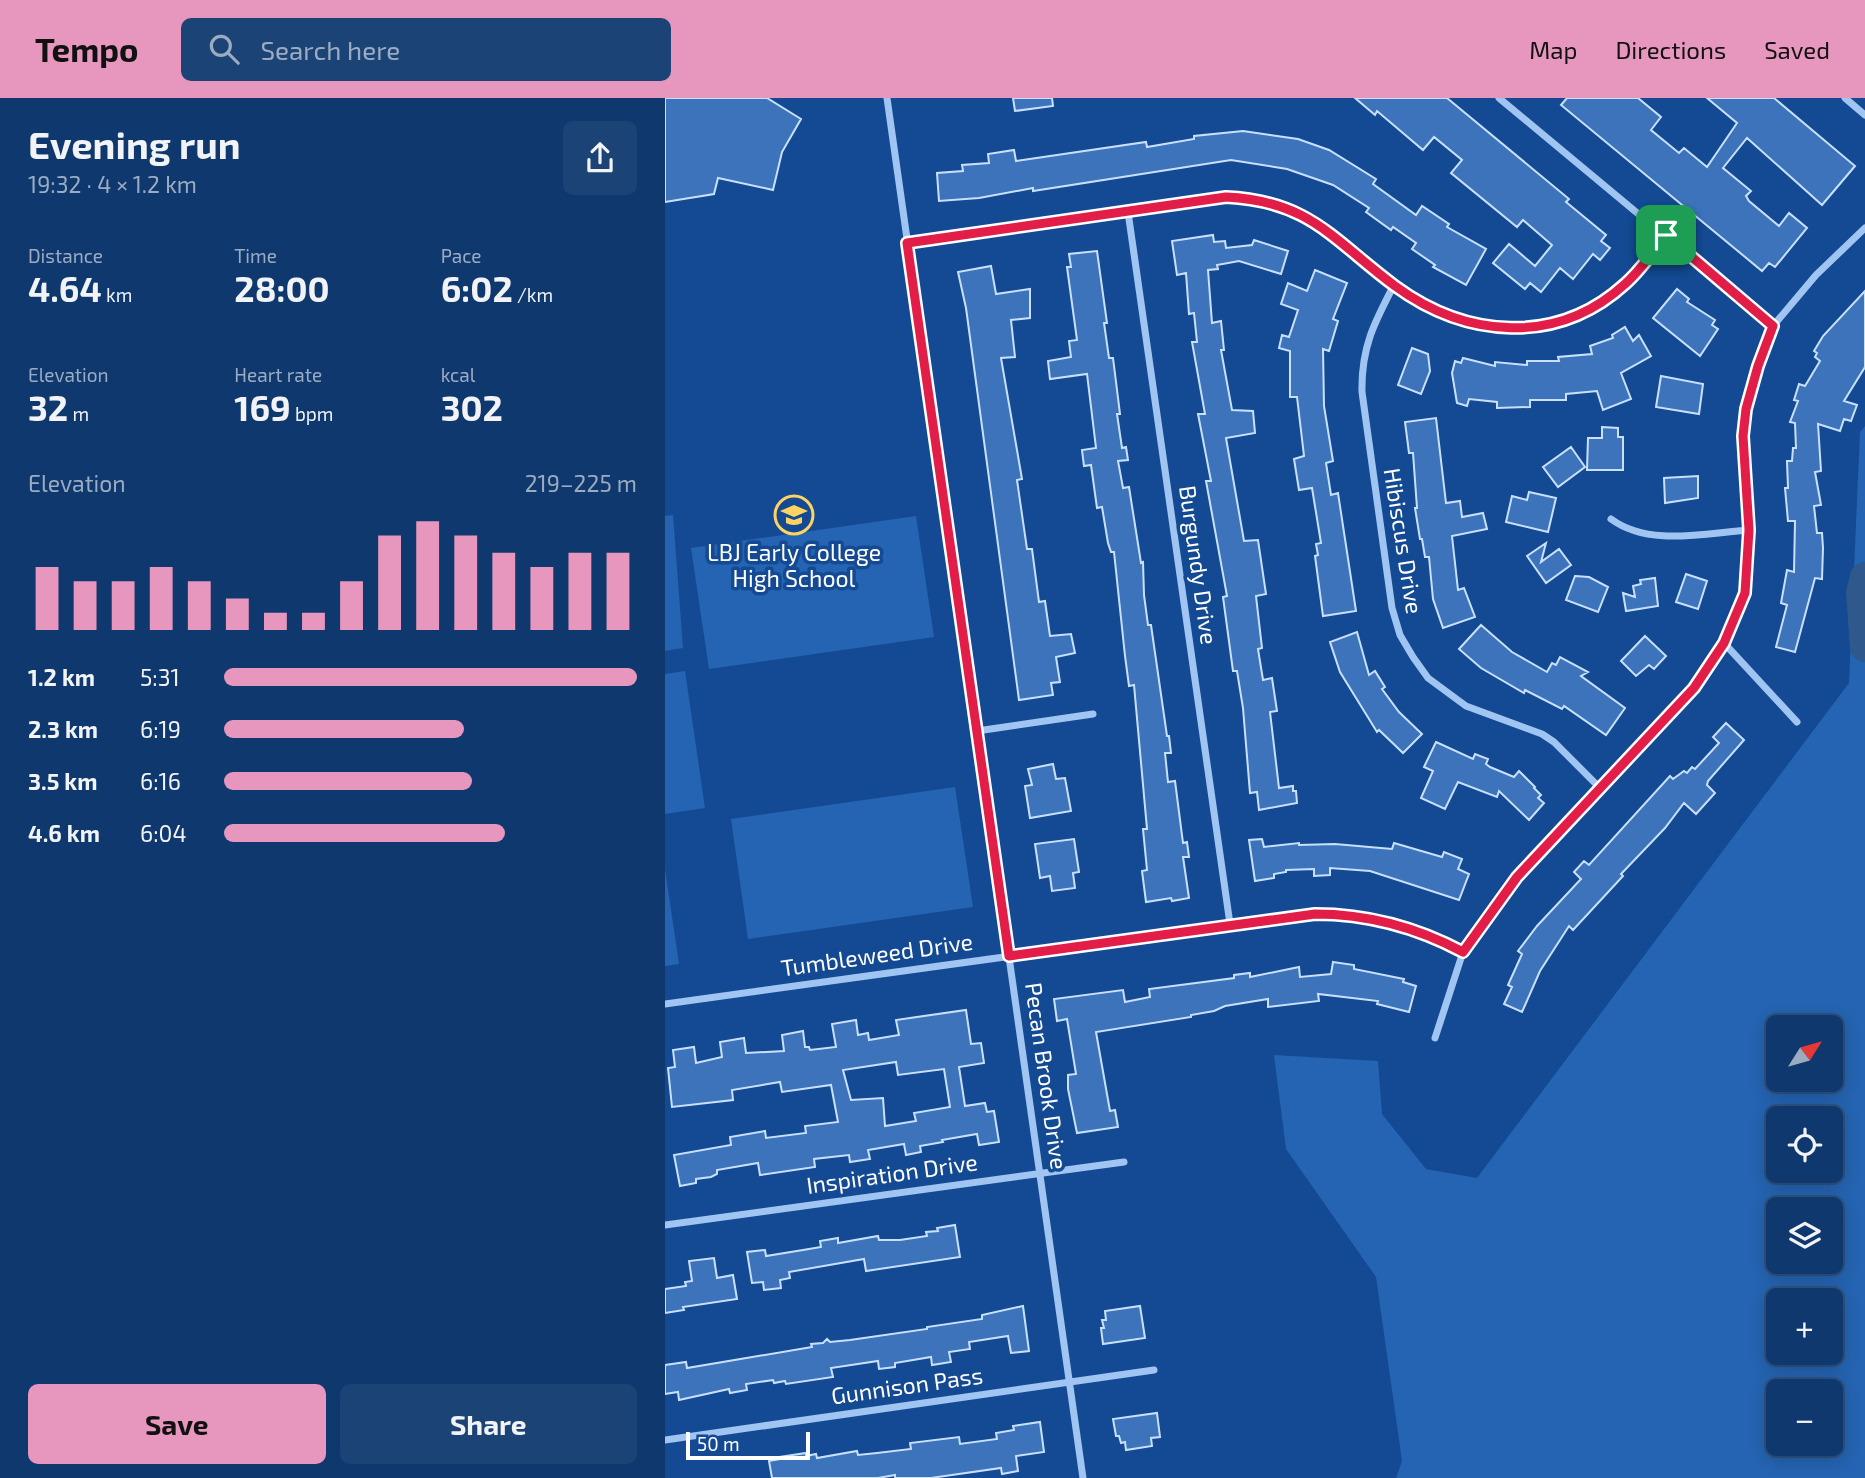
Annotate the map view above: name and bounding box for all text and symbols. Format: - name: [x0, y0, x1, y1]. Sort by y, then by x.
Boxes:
- search box: [181, 18, 671, 81]
- text: Tempo: [35, 29, 139, 69]
- icon: search: [205, 30, 243, 68]
- text: Search here: [261, 34, 400, 65]
- text: Map: [1529, 35, 1577, 64]
- text: Directions: [1615, 35, 1726, 64]
- text: Saved: [1764, 35, 1830, 64]
- text: Evening run: [28, 121, 241, 167]
- button: share: [563, 121, 637, 195]
- text: 19:32 · 4 × 1.2 km: [28, 170, 197, 198]
- pin: [1636, 205, 1696, 265]
- icon: arrive: [1647, 216, 1685, 254]
- text: Distance: [28, 244, 103, 267]
- text: Time: [234, 244, 277, 267]
- text: Pace: [441, 244, 482, 267]
- text: 4.64: [28, 267, 102, 309]
- text: 28:00: [234, 267, 330, 309]
- text: 6:02: [441, 267, 513, 309]
- text: km: [102, 283, 132, 306]
- text: /km: [513, 283, 553, 306]
- text: Elevation: [28, 363, 109, 386]
- text: Heart rate: [234, 363, 322, 386]
- text: kcal: [441, 363, 475, 386]
- text: 32: [28, 386, 68, 428]
- text: 169: [234, 386, 291, 428]
- text: 302: [441, 386, 503, 428]
- text: m: [68, 402, 89, 425]
- text: bpm: [291, 402, 333, 425]
- street label: Hibiscus Drive: [1379, 466, 1429, 616]
- text: Elevation: [28, 469, 126, 497]
- text: 219–225 m: [525, 469, 637, 497]
- street label: Burgundy Drive: [1174, 483, 1224, 646]
- school or university icon: LBJ Early College High School: [773, 494, 815, 536]
- place label: LBJ Early College High School: [707, 538, 881, 592]
- text: 1.2 km: [28, 663, 95, 691]
- text: 5:31: [140, 663, 180, 691]
- text: 2.3 km: [28, 715, 98, 743]
- text: 6:19: [140, 715, 181, 743]
- text: 3.5 km: [28, 767, 97, 795]
- text: 6:16: [140, 767, 181, 795]
- text: 4.6 km: [28, 819, 100, 847]
- text: 6:04: [140, 819, 187, 847]
- street label: Tumbleweed Drive: [779, 927, 975, 981]
- street label: Pecan Brook Drive: [1020, 980, 1074, 1171]
- north arrow: [1766, 1015, 1843, 1092]
- map controls: [1766, 1015, 1843, 1456]
- button: locate: [1766, 1106, 1843, 1183]
- street label: Inspiration Drive: [804, 1147, 979, 1199]
- button: layers: [1766, 1197, 1843, 1274]
- button: +: [1766, 1288, 1843, 1365]
- street label: Gunnison Pass: [829, 1361, 984, 1409]
- button: −: [1766, 1379, 1843, 1456]
- button: Save: [28, 1384, 326, 1464]
- button: Share: [340, 1384, 637, 1464]
- scale bar: [686, 1429, 810, 1461]
- text: 50 m: [697, 1432, 740, 1455]

